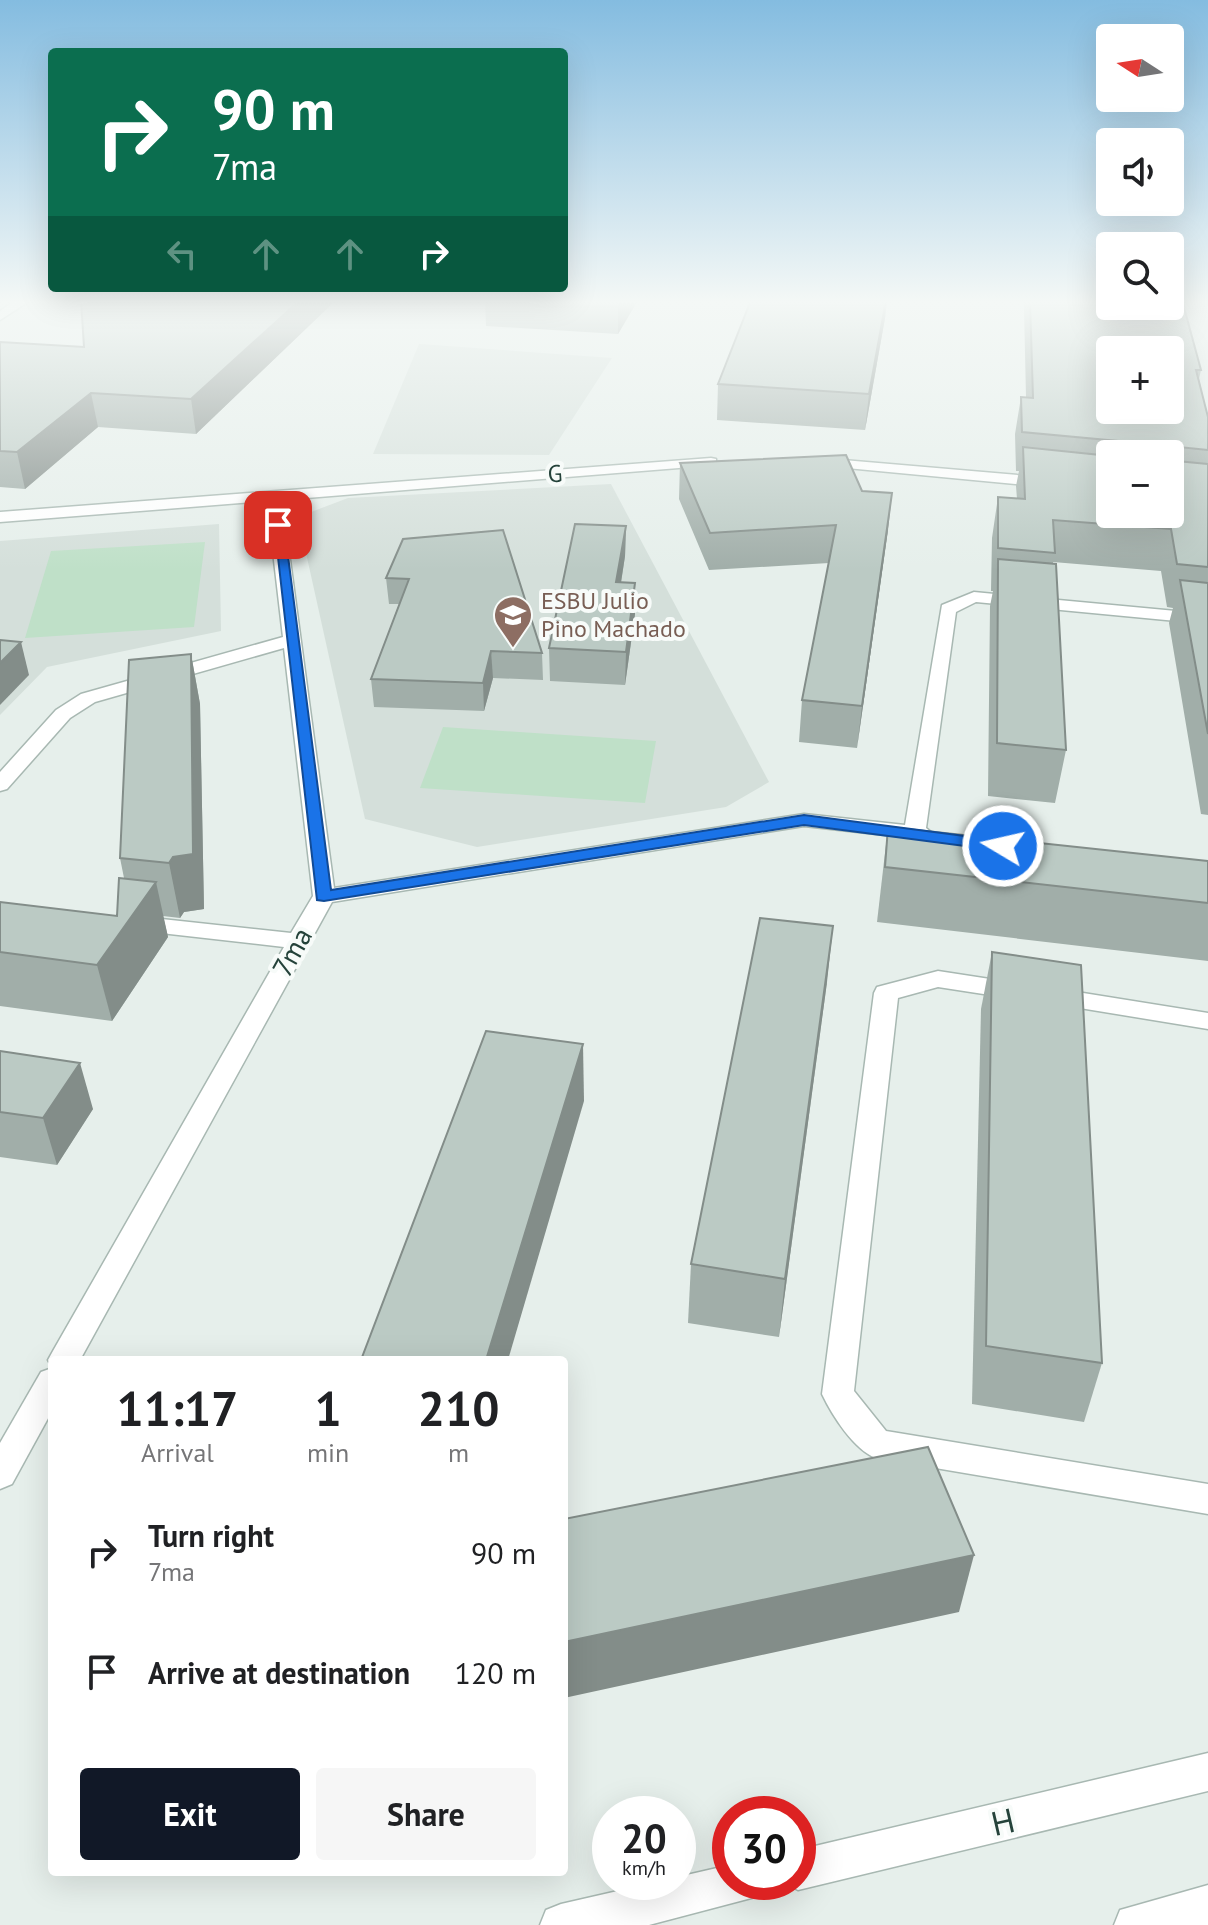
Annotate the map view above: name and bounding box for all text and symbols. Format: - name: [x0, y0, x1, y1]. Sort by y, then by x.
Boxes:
- north arrow: [1096, 24, 1184, 112]
- map controls: [1096, 24, 1184, 528]
- text: 90 m: [212, 73, 335, 145]
- icon: right: [80, 80, 184, 184]
- button: sound: [1096, 128, 1184, 216]
- text: 7ma: [212, 143, 277, 190]
- icon: left: [160, 232, 204, 276]
- icon: ahead: [244, 232, 288, 276]
- icon: ahead: [328, 232, 372, 276]
- icon: right: [412, 232, 456, 276]
- button: search: [1096, 232, 1184, 320]
- button: +: [1096, 336, 1184, 424]
- button: −: [1096, 440, 1184, 528]
- street label: G: [547, 458, 563, 489]
- pin: [244, 491, 312, 559]
- icon: arrive: [256, 503, 300, 547]
- place label: ESBU Julio Pino Machado: [541, 585, 686, 644]
- school or university icon: ESBU Julio Pino Machado: [492, 594, 534, 649]
- position arrow: [961, 804, 1045, 888]
- street label: 7ma: [263, 921, 320, 983]
- text: 11:17: [117, 1377, 238, 1439]
- text: 1: [314, 1377, 342, 1439]
- text: 210: [418, 1377, 499, 1439]
- text: Arrival: [141, 1436, 214, 1469]
- text: min: [307, 1436, 349, 1469]
- text: m: [448, 1436, 469, 1469]
- text: Turn right: [148, 1516, 274, 1555]
- icon: right: [80, 1530, 124, 1574]
- text: 90 m: [471, 1533, 536, 1572]
- text: 7ma: [148, 1555, 195, 1588]
- icon: arrive: [80, 1650, 124, 1694]
- text: Arrive at destination: [148, 1653, 410, 1692]
- text: 120 m: [455, 1653, 536, 1692]
- button: Exit: [80, 1768, 300, 1860]
- button: Share: [316, 1768, 536, 1860]
- speed limit sign: 30: [712, 1796, 816, 1900]
- street label: H: [987, 1797, 1019, 1845]
- text: 20: [621, 1812, 667, 1864]
- text: km/h: [622, 1855, 666, 1881]

